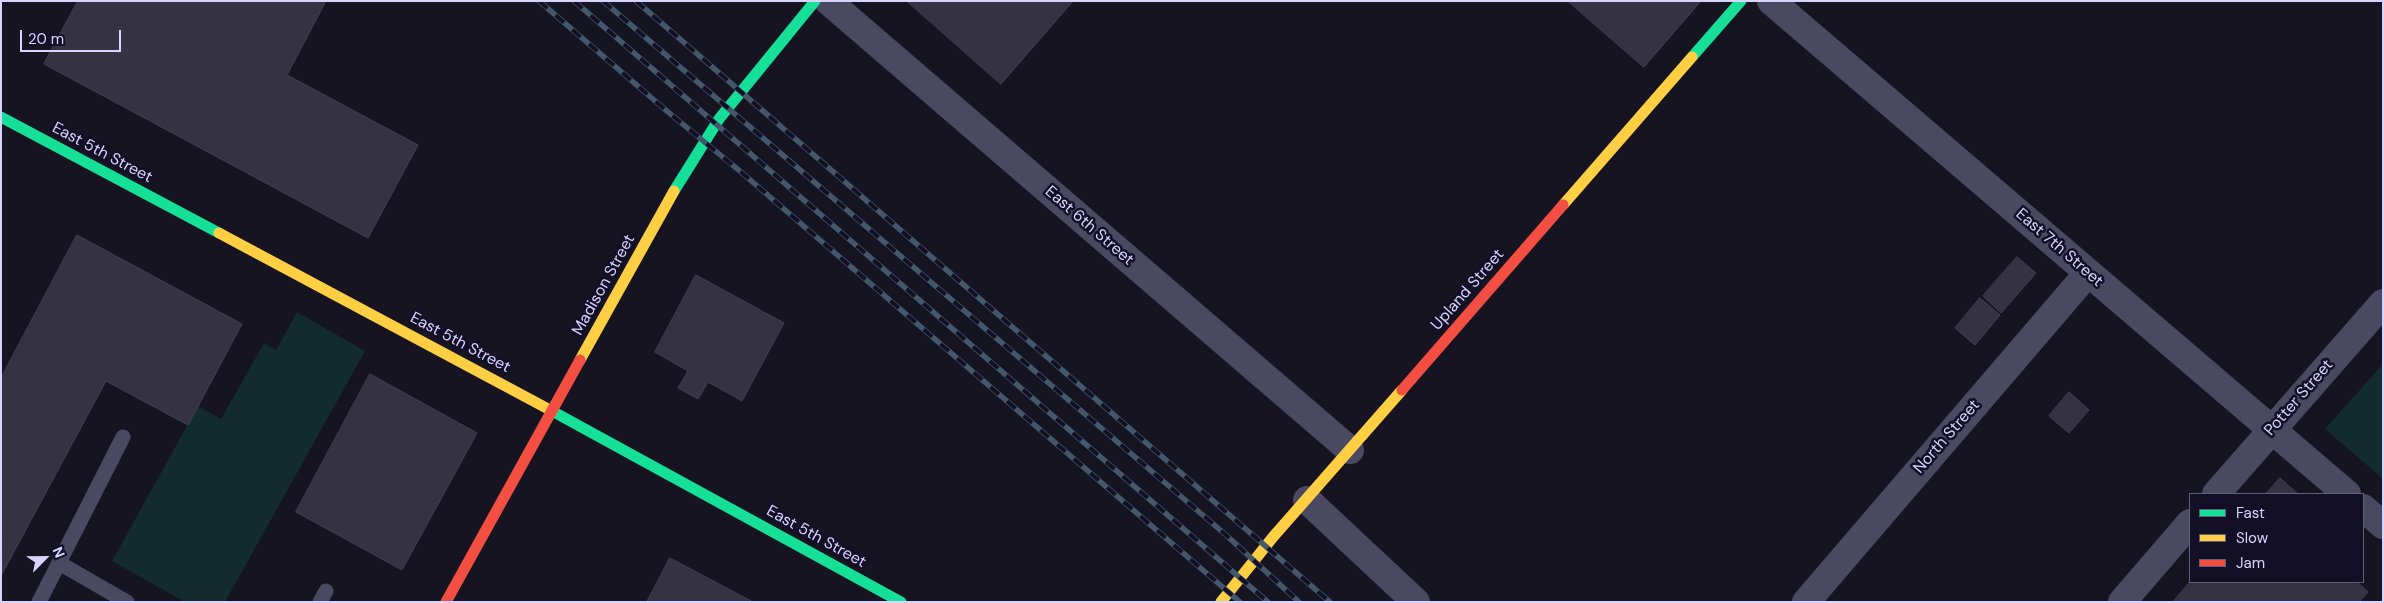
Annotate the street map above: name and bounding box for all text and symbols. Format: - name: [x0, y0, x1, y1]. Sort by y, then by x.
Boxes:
- scale bar: [22, 20, 124, 52]
- text: 20 m: [28, 29, 64, 49]
- street label: East 5th Street: [49, 119, 155, 187]
- street label: East 6th Street: [1041, 182, 1137, 270]
- street label: East 7th Street: [2011, 205, 2107, 291]
- street label: Madison Street: [568, 231, 640, 339]
- street label: Upland Street: [1427, 245, 1509, 335]
- street label: East 5th Street: [407, 309, 513, 377]
- street label: Potter Street: [2261, 356, 2337, 440]
- street label: North Street: [1910, 396, 1984, 478]
- legend: [2189, 493, 2364, 583]
- street label: East 5th Street: [763, 502, 869, 572]
- text: Fast: [2236, 503, 2265, 523]
- text: Slow: [2236, 528, 2268, 548]
- north arrow: [20, 533, 70, 583]
- text: N: [49, 544, 69, 560]
- text: Jam: [2236, 553, 2265, 573]

